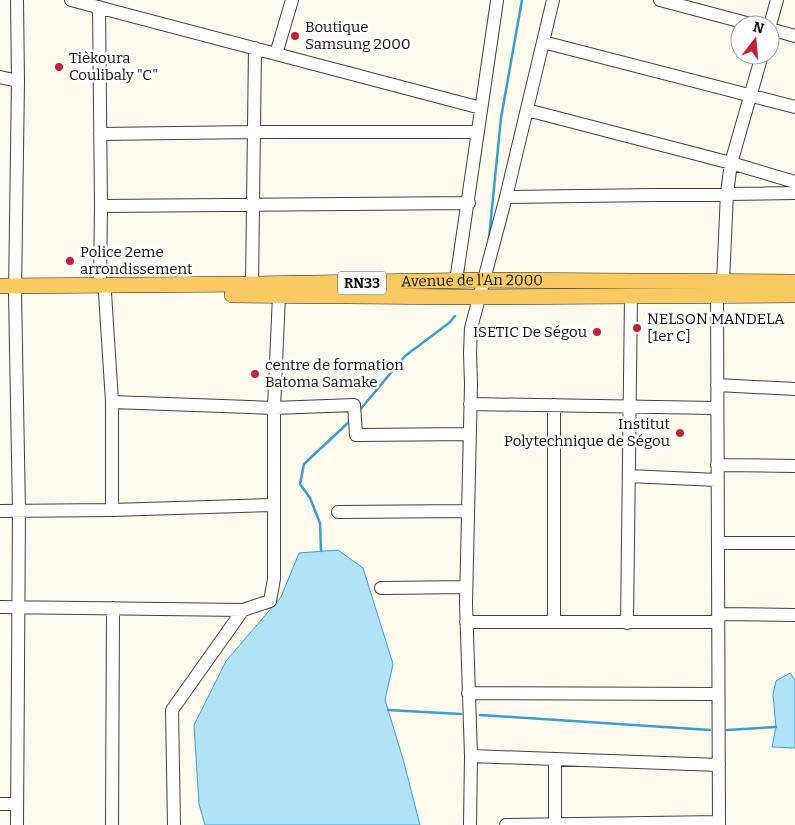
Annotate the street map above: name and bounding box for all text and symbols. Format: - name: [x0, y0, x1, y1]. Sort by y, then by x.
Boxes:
- north arrow: [730, 15, 780, 65]
- place label: Boutique Samsung 2000: [305, 18, 411, 53]
- text: N: [751, 18, 766, 38]
- marker: Boutique Samsung 2000: [289, 30, 301, 42]
- place label: Tièkoura Coulibaly "C": [69, 49, 158, 84]
- marker: Tièkoura Coulibaly "C": [53, 61, 65, 73]
- place label: Police 2eme arrondissement: [80, 243, 193, 278]
- marker: Police 2eme arrondissement: [64, 255, 76, 267]
- street label: Avenue de l'An 2000: [401, 271, 543, 290]
- road number: RN33: [338, 272, 386, 294]
- place label: NELSON MANDELA [1er C]: [647, 310, 785, 345]
- marker: NELSON MANDELA [1er C]: [631, 322, 643, 334]
- place label: ISETIC De Ségou: [473, 323, 587, 341]
- marker: ISETIC De Ségou: [591, 326, 603, 338]
- place label: centre de formation Batoma Samake: [265, 356, 404, 391]
- marker: centre de formation Batoma Samake: [249, 368, 261, 380]
- place label: Institut Polytechnique de Ségou: [504, 415, 671, 450]
- marker: Institut Polytechnique de Ségou: [674, 427, 686, 439]

